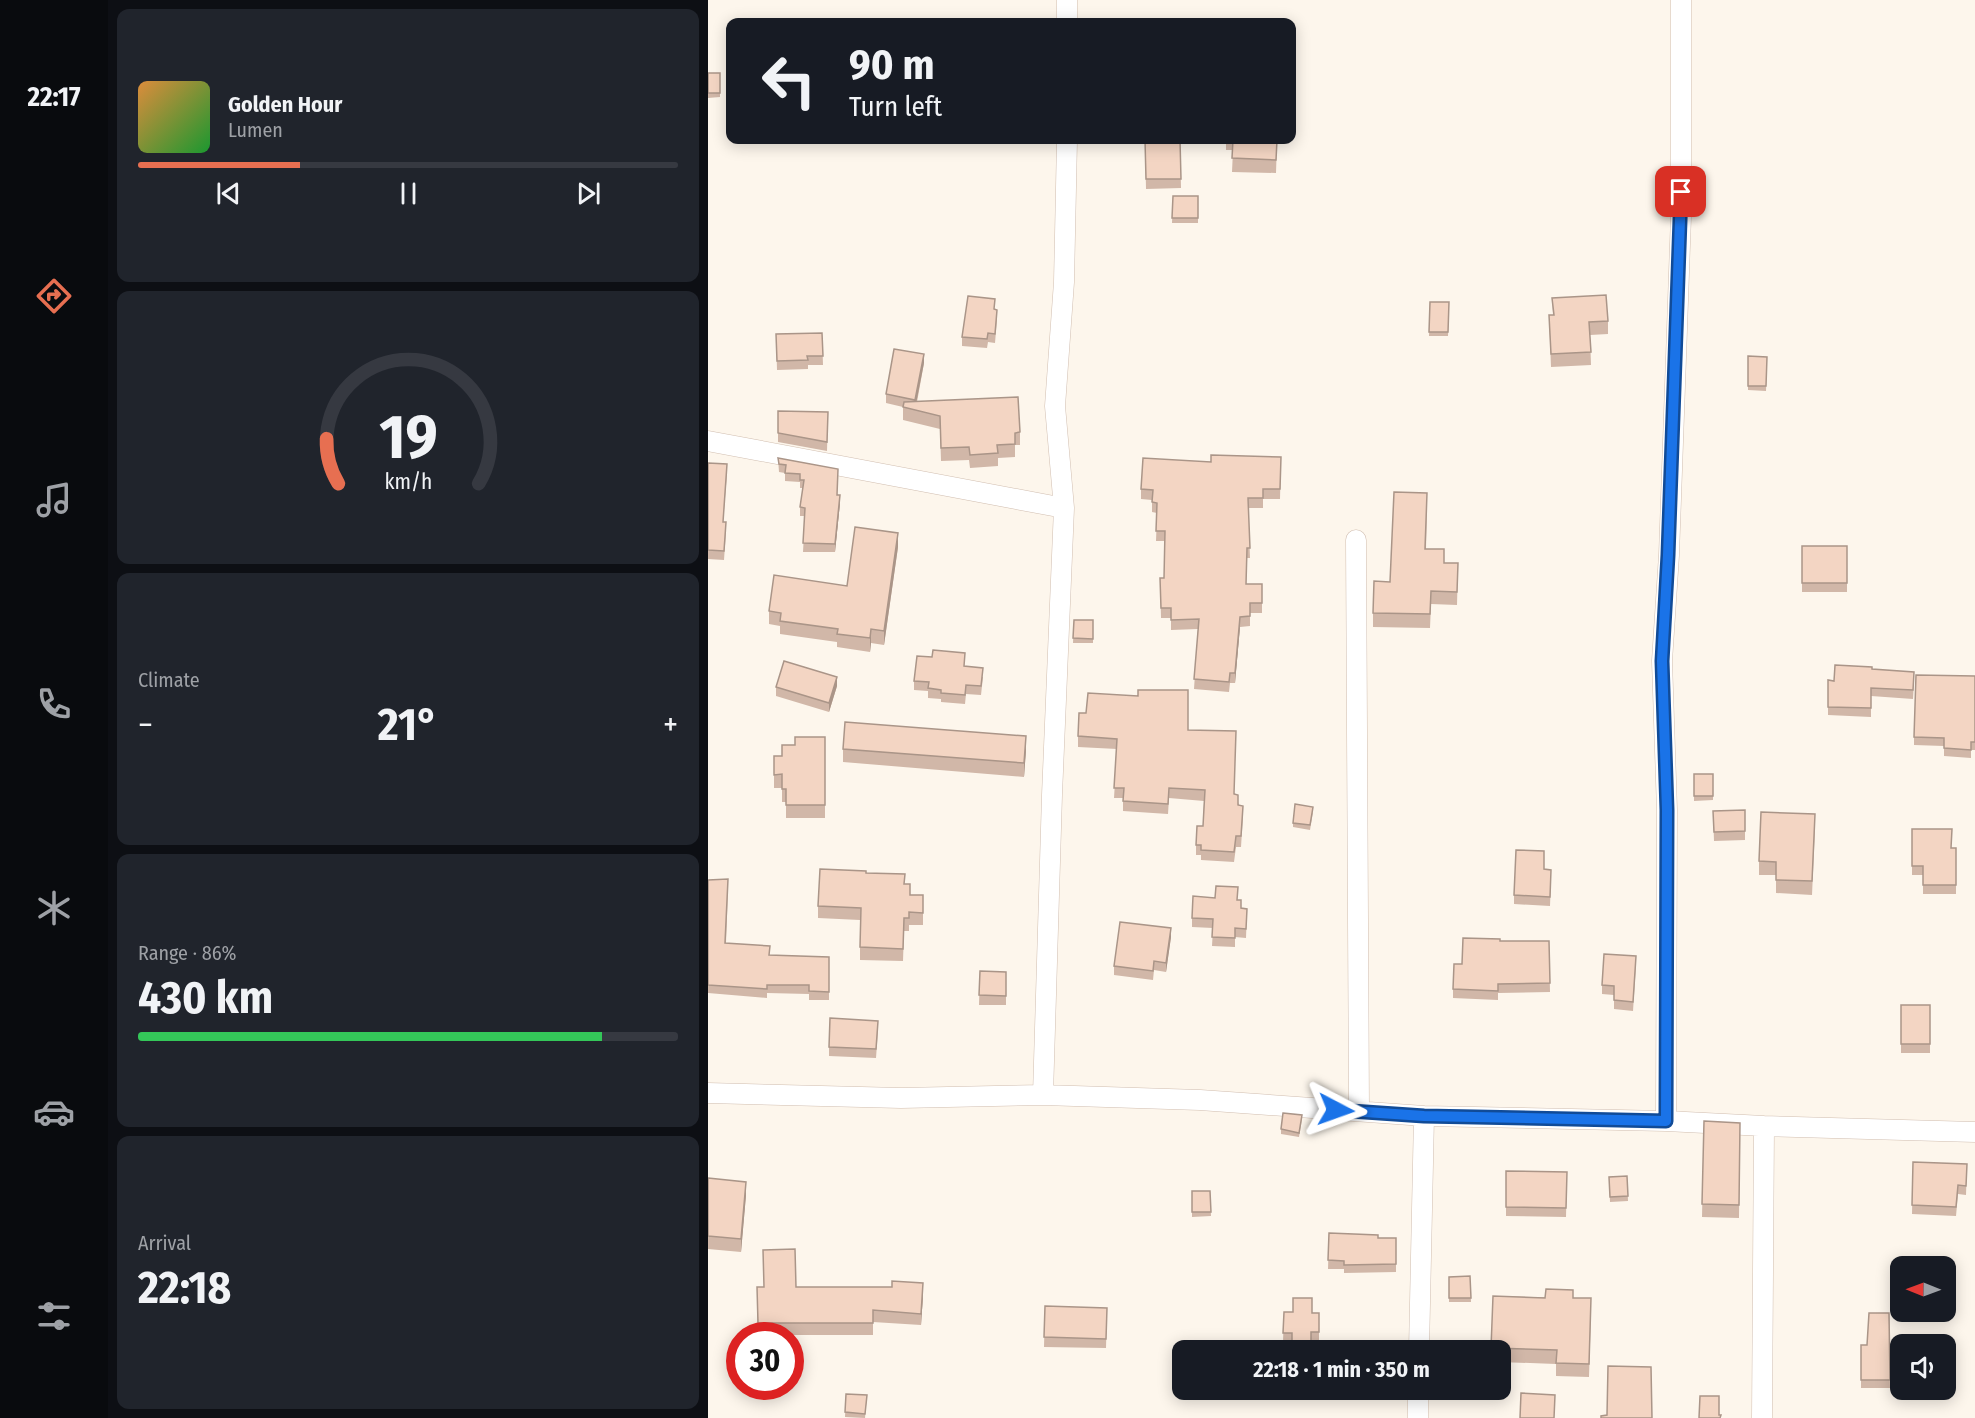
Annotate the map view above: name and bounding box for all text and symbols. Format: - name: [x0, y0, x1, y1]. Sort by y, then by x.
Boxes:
- text: 90 m: [849, 40, 934, 90]
- icon: left: [750, 42, 828, 120]
- text: 22:17: [27, 81, 81, 113]
- text: Golden Hour: [228, 91, 342, 118]
- text: Turn left: [849, 91, 942, 123]
- text: Lumen: [228, 118, 283, 142]
- pin: [1655, 166, 1706, 217]
- icon: arrive: [1664, 175, 1697, 208]
- icon: previous: [212, 177, 245, 210]
- icon: pause: [392, 177, 425, 210]
- icon: next: [572, 177, 605, 210]
- icon: directions: [33, 275, 75, 317]
- text: 19: [379, 400, 437, 475]
- text: km/h: [384, 470, 432, 496]
- icon: music: [33, 479, 75, 521]
- text: Climate: [138, 668, 200, 692]
- icon: phone: [33, 683, 75, 725]
- text: 21°: [378, 698, 438, 752]
- text: −: [138, 705, 153, 745]
- text: +: [663, 705, 678, 745]
- icon: climate: [33, 887, 75, 929]
- text: Range · 86%: [138, 941, 237, 965]
- text: 430 km: [138, 971, 273, 1025]
- position arrow: [1304, 1078, 1368, 1142]
- icon: car: [33, 1091, 75, 1133]
- text: Arrival: [138, 1231, 191, 1255]
- north arrow: [1890, 1256, 1956, 1322]
- map controls: [1890, 1256, 1956, 1400]
- text: 22:18: [138, 1261, 231, 1315]
- icon: filters: [33, 1295, 75, 1337]
- speed limit sign: 30: [726, 1322, 804, 1400]
- button: sound: [1890, 1334, 1956, 1400]
- text: 22:18 · 1 min · 350 m: [1253, 1356, 1430, 1383]

